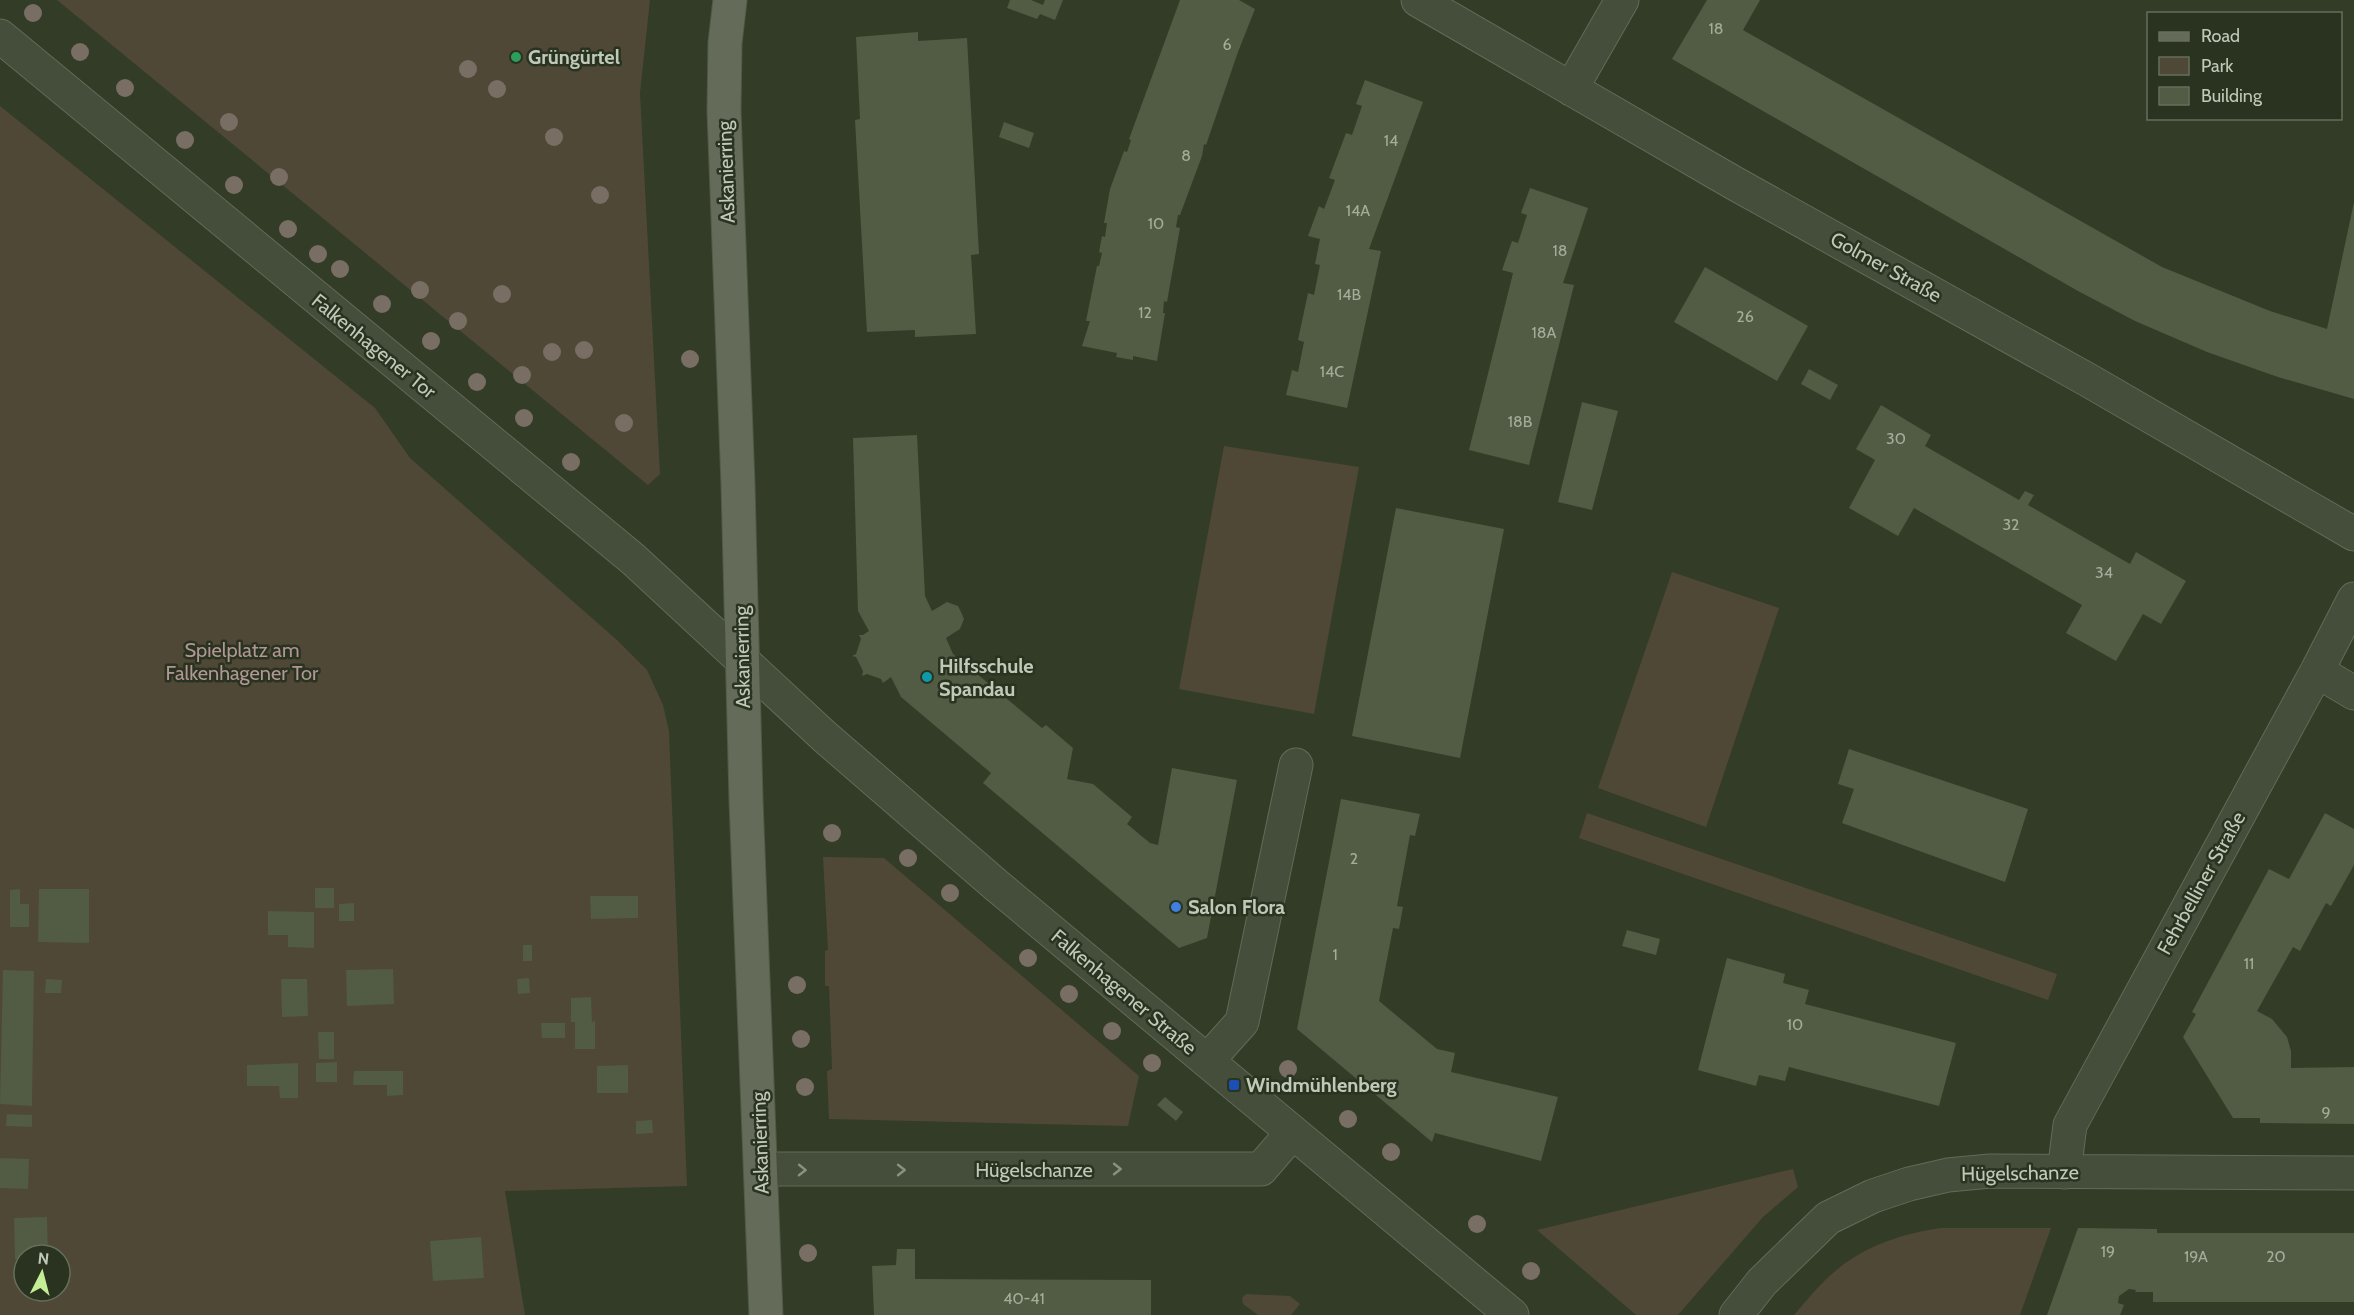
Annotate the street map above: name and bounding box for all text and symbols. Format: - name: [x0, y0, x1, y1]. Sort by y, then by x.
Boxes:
- legend: [2147, 12, 2342, 120]
- house number: 18: [1709, 19, 1723, 38]
- text: Road: [2201, 25, 2240, 47]
- house number: 6: [1222, 35, 1232, 54]
- place label: Grüngürtel: [528, 45, 620, 69]
- marker: Grüngürtel: [509, 50, 523, 64]
- text: Park: [2201, 55, 2234, 77]
- text: Building: [2201, 85, 2263, 107]
- street label: Askanierring: [712, 119, 740, 224]
- house number: 14: [1384, 131, 1398, 150]
- house number: 8: [1181, 146, 1191, 165]
- house number: 14A: [1346, 201, 1370, 220]
- house number: 10: [1148, 214, 1164, 233]
- street label: Golmer Straße: [1826, 227, 1946, 307]
- house number: 18: [1553, 241, 1567, 260]
- house number: 14B: [1337, 285, 1361, 304]
- street label: Falkenhagener Tor: [307, 289, 441, 404]
- house number: 12: [1138, 303, 1152, 322]
- house number: 26: [1736, 307, 1754, 326]
- house number: 18A: [1532, 323, 1557, 342]
- house number: 14C: [1320, 362, 1344, 381]
- house number: 18B: [1508, 412, 1533, 431]
- house number: 30: [1886, 429, 1906, 448]
- house number: 32: [2002, 515, 2020, 534]
- house number: 34: [2095, 563, 2113, 582]
- street label: Askanierring: [729, 604, 755, 709]
- park label: Spielplatz am Falkenhagener Tor: [166, 638, 319, 685]
- place label: Hilfsschule Spandau: [939, 654, 1034, 701]
- marker: Hilfsschule Spandau: [920, 670, 934, 684]
- street label: Fehrbelliner Straße: [2152, 807, 2250, 959]
- house number: 2: [1350, 849, 1358, 868]
- place label: Salon Flora: [1188, 895, 1285, 919]
- marker: Salon Flora: [1169, 900, 1183, 914]
- street label: Falkenhagener Straße: [1047, 924, 1201, 1060]
- house number: 1: [1332, 945, 1338, 964]
- house number: 11: [2244, 954, 2254, 973]
- house number: 10: [1787, 1015, 1803, 1034]
- place label: Windmühlenberg: [1246, 1073, 1397, 1097]
- marker: Windmühlenberg: [1227, 1078, 1241, 1092]
- street label: Askanierring: [746, 1090, 774, 1195]
- house number: 9: [2321, 1103, 2331, 1122]
- street label: Hügelschanze: [975, 1158, 1093, 1182]
- street label: Hügelschanze: [1961, 1160, 2079, 1186]
- one-way arrow: [1113, 1163, 1122, 1175]
- one-way arrow: [797, 1164, 806, 1176]
- one-way arrow: [897, 1164, 906, 1176]
- house number: 19: [2101, 1242, 2115, 1261]
- north arrow: [12, 1243, 72, 1303]
- house number: 19A: [2184, 1247, 2208, 1266]
- house number: 20: [2266, 1247, 2286, 1266]
- text: N: [37, 1249, 50, 1269]
- house number: 40-41: [1003, 1289, 1045, 1308]

